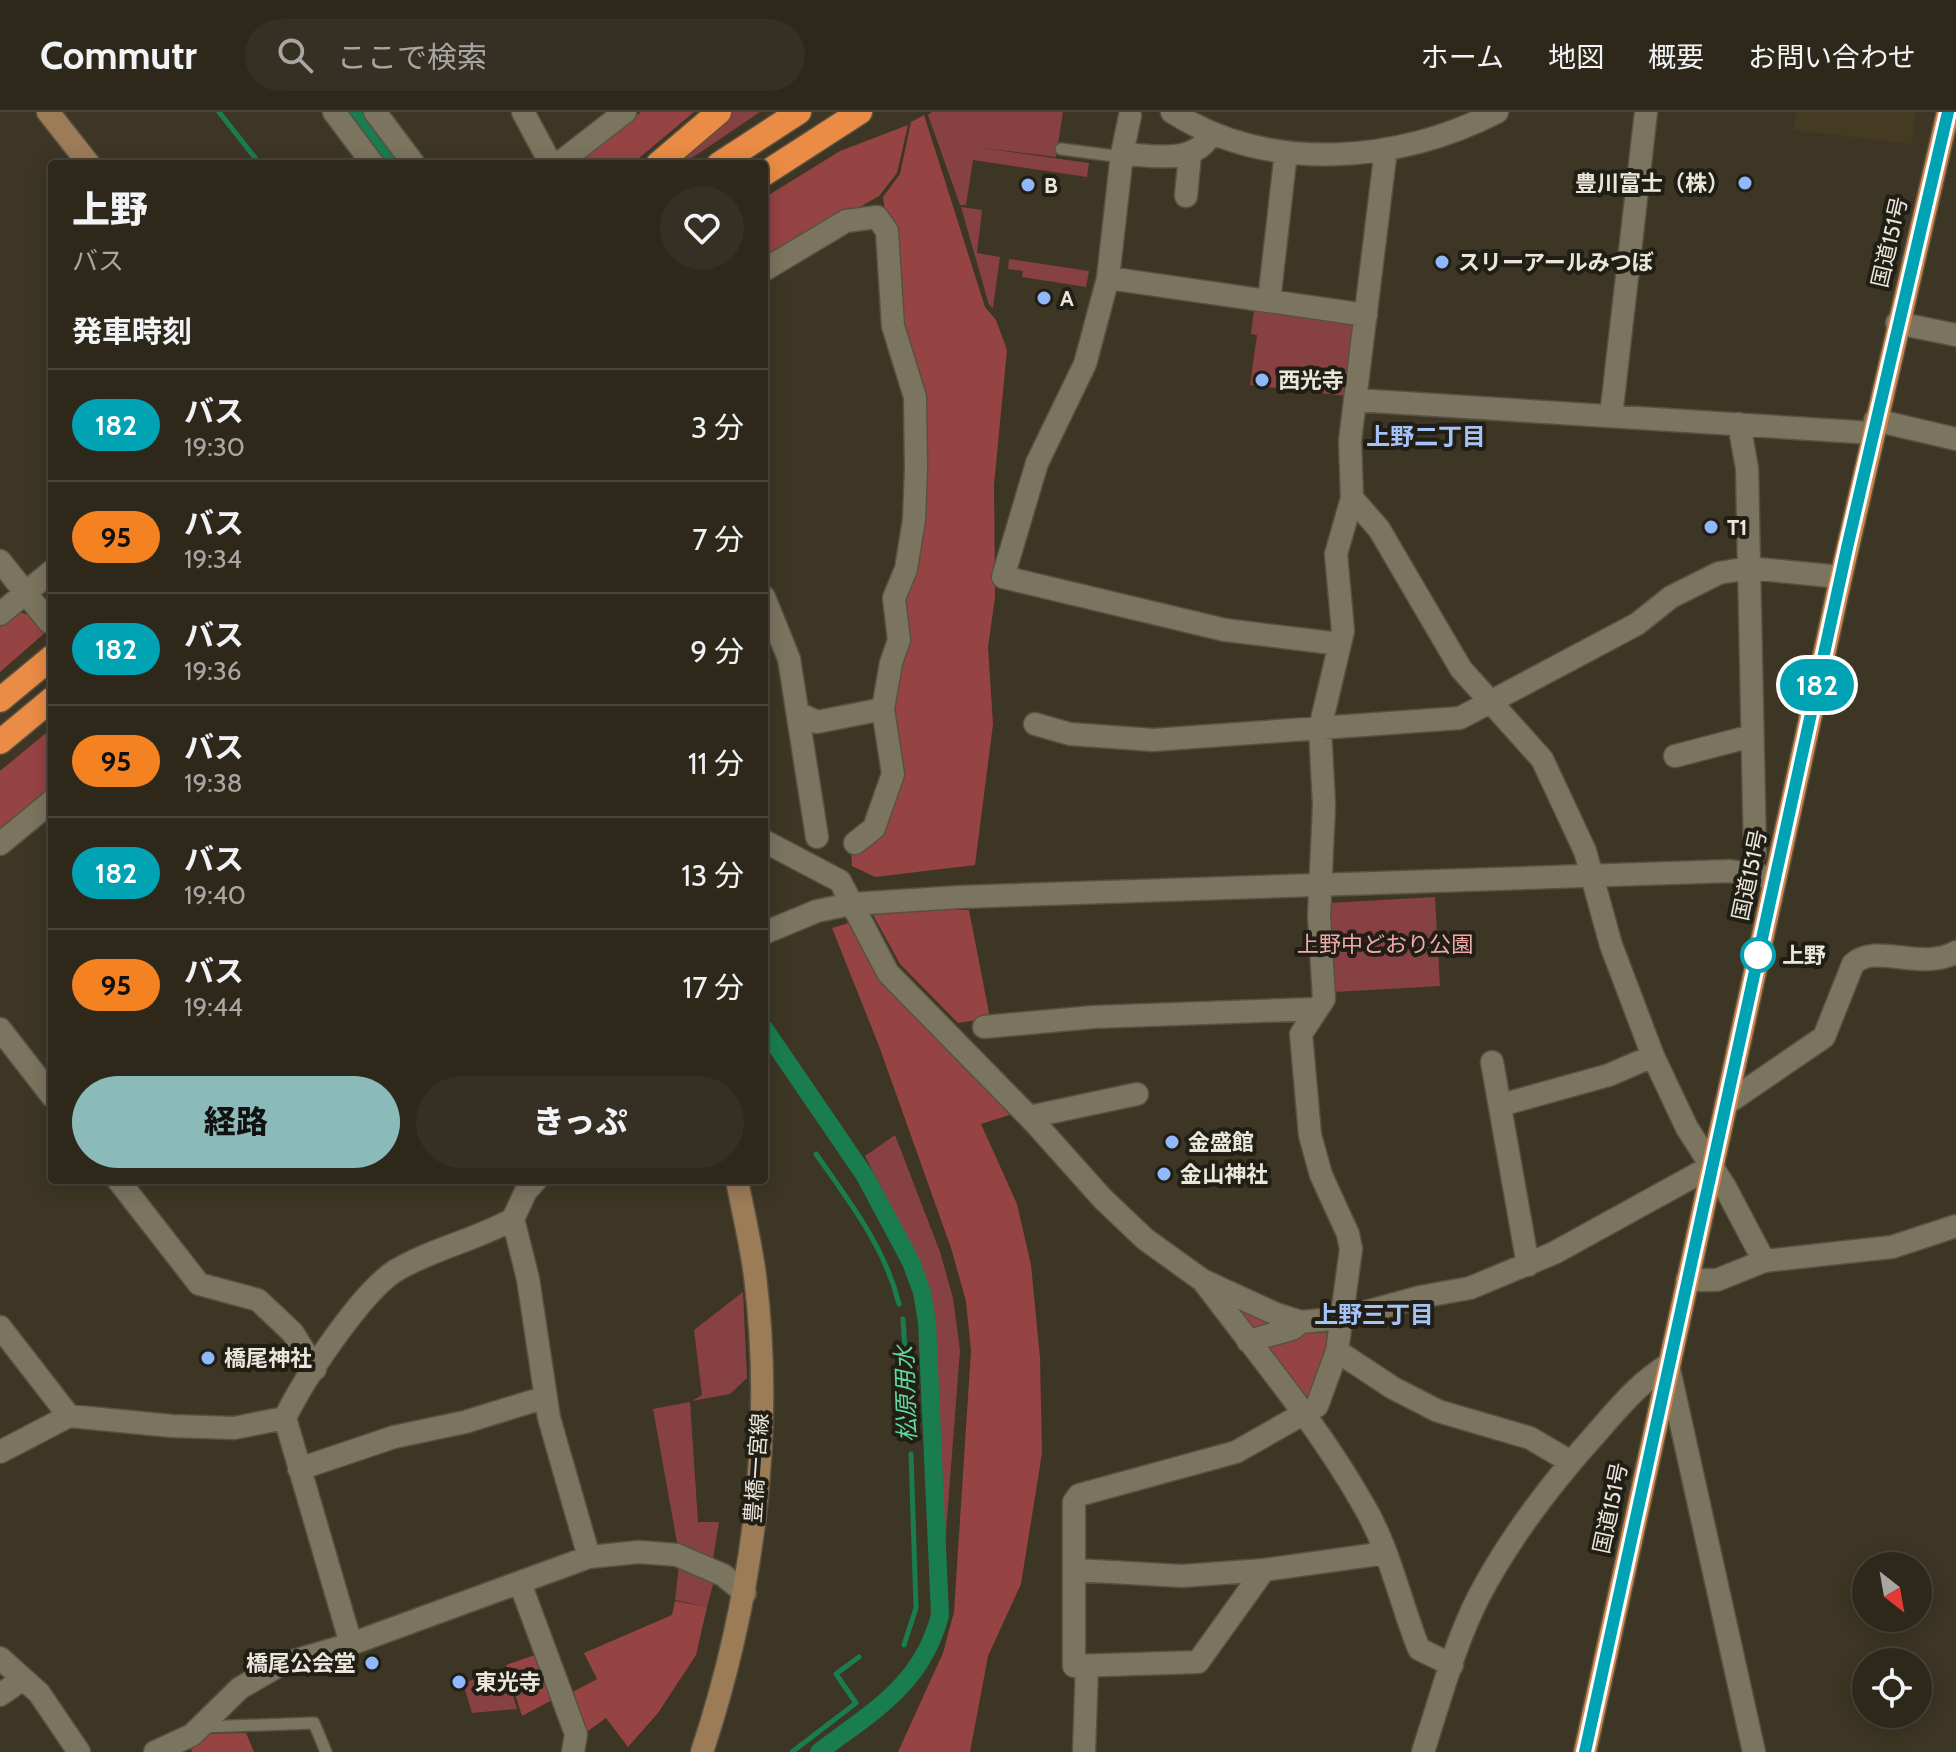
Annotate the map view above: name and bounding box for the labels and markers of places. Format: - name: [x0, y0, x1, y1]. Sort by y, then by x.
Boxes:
- place label: 豊川富士（株）: [1575, 170, 1729, 197]
- place label: B: [1044, 172, 1058, 199]
- marker: 豊川富士（株）: [1736, 174, 1754, 192]
- marker: B: [1019, 176, 1037, 194]
- place label: スリーアールみつぼ: [1458, 249, 1654, 276]
- marker: スリーアールみつぼ: [1433, 253, 1451, 271]
- place label: A: [1060, 285, 1074, 312]
- marker: A: [1035, 289, 1053, 307]
- place label: 西光寺: [1278, 367, 1344, 394]
- marker: 西光寺: [1253, 371, 1271, 389]
- place label: T1: [1727, 514, 1747, 541]
- marker: T1: [1702, 518, 1720, 536]
- marker: 上野: [1741, 938, 1775, 972]
- place label: 上野: [1782, 942, 1826, 969]
- place label: 金盛館: [1188, 1129, 1254, 1156]
- marker: 金盛館: [1163, 1133, 1181, 1151]
- place label: 金山神社: [1180, 1161, 1268, 1188]
- marker: 金山神社: [1155, 1165, 1173, 1183]
- place label: 橋尾神社: [224, 1345, 312, 1372]
- marker: 橋尾神社: [199, 1349, 217, 1367]
- place label: 橋尾公会堂: [246, 1650, 356, 1677]
- marker: 橋尾公会堂: [363, 1654, 381, 1672]
- place label: 東光寺: [475, 1669, 541, 1696]
- marker: 東光寺: [450, 1673, 468, 1691]

